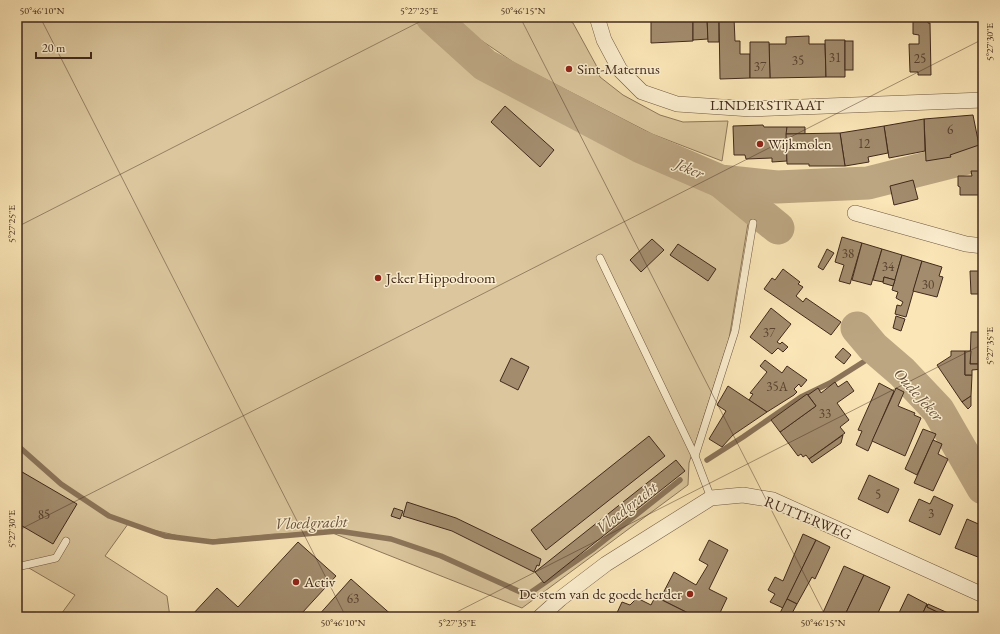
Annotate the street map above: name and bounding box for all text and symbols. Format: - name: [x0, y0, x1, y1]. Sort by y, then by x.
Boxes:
- text: 50°46'10"N: [20, 4, 65, 17]
- text: 5°27'25"E: [400, 4, 438, 17]
- text: 50°46'15"N: [501, 4, 546, 17]
- text: 5°27'30"E: [983, 23, 996, 61]
- scale bar: [36, 34, 91, 60]
- text: 20 m: [42, 40, 66, 56]
- house number: 31: [829, 49, 841, 66]
- house number: 25: [914, 50, 926, 67]
- house number: 35: [792, 52, 804, 69]
- house number: 37: [754, 58, 767, 75]
- place label: Sint-Maternus: [577, 59, 660, 78]
- marker: Sint-Maternus: [564, 64, 574, 74]
- street label: LINDERSTRAAT: [710, 95, 825, 114]
- house number: 6: [947, 121, 953, 138]
- place label: Wijkmolen: [768, 134, 832, 153]
- house number: 12: [858, 135, 871, 152]
- marker: Wijkmolen: [755, 139, 765, 149]
- water label: Jeker: [670, 152, 708, 184]
- text: 5°27'25"E: [5, 205, 18, 243]
- house number: 38: [842, 245, 854, 262]
- house number: 34: [882, 258, 895, 275]
- place label: Jeker Hippodroom: [384, 268, 496, 287]
- marker: Jeker Hippodroom: [373, 273, 383, 283]
- house number: 30: [922, 276, 934, 293]
- house number: 37: [763, 324, 776, 341]
- text: 5°27'35"E: [983, 327, 996, 365]
- water label: Oude Jeker: [889, 363, 949, 426]
- house number: 35A: [766, 378, 789, 395]
- house number: 33: [819, 405, 831, 422]
- water label: Vloedgracht: [591, 476, 662, 538]
- house number: 5: [875, 486, 881, 503]
- street label: RUTTERWEG: [762, 491, 855, 544]
- house number: 3: [928, 505, 934, 522]
- house number: 85: [38, 506, 50, 523]
- text: 5°27'30"E: [5, 510, 18, 548]
- water label: Vloedgracht: [274, 511, 349, 534]
- place label: Activ: [303, 572, 336, 591]
- marker: Activ: [291, 577, 301, 587]
- place label: De stem van de goede herder: [519, 584, 682, 603]
- marker: De stem van de goede herder: [685, 589, 695, 599]
- house number: 63: [347, 590, 359, 607]
- text: 50°46'10"N: [321, 616, 366, 629]
- text: 5°27'35"E: [438, 616, 476, 629]
- text: 50°46'15"N: [801, 616, 846, 629]

